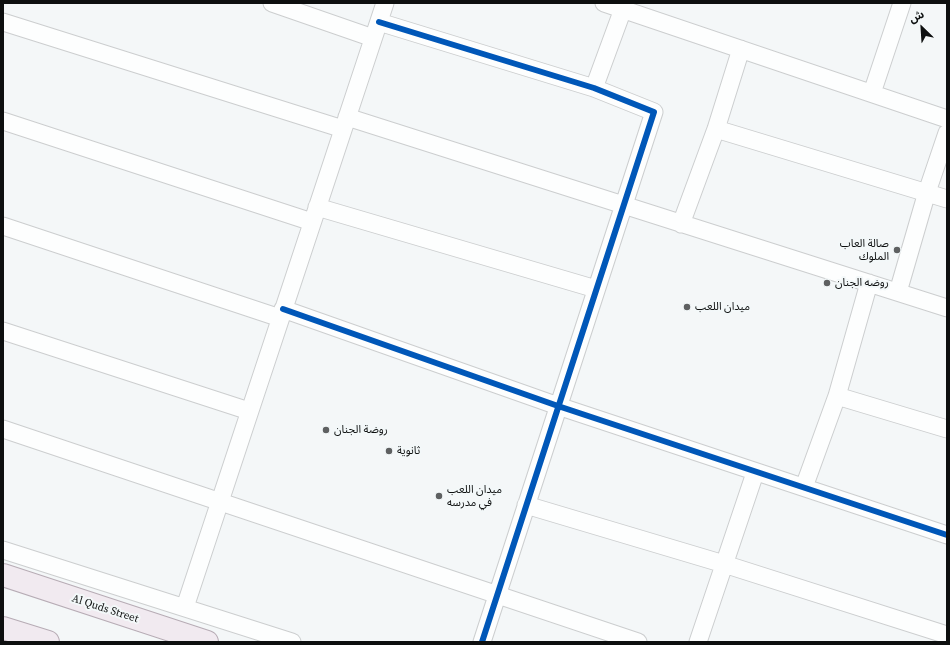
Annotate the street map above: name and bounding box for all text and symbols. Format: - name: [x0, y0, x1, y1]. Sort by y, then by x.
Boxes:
- text: ش: [907, 7, 927, 27]
- north arrow: [902, 8, 942, 48]
- place label: صالة العاب الملوك: [840, 237, 889, 263]
- marker: صالة العاب الملوك: [892, 245, 902, 255]
- place label: روضه الجنان: [835, 276, 889, 290]
- marker: روضه الجنان: [822, 278, 832, 288]
- place label: ميدان اللعب: [695, 300, 750, 314]
- marker: ميدان اللعب: [682, 302, 692, 312]
- place label: روضة الجنان: [334, 423, 388, 437]
- marker: روضة الجنان: [321, 425, 331, 435]
- place label: ثانوية: [397, 444, 420, 458]
- marker: ثانوية: [384, 446, 394, 456]
- place label: ميدان اللعب في مدرسه: [447, 483, 502, 509]
- marker: ميدان اللعب في مدرسه: [434, 491, 444, 501]
- street label: Al Quds Street: [70, 592, 140, 626]

